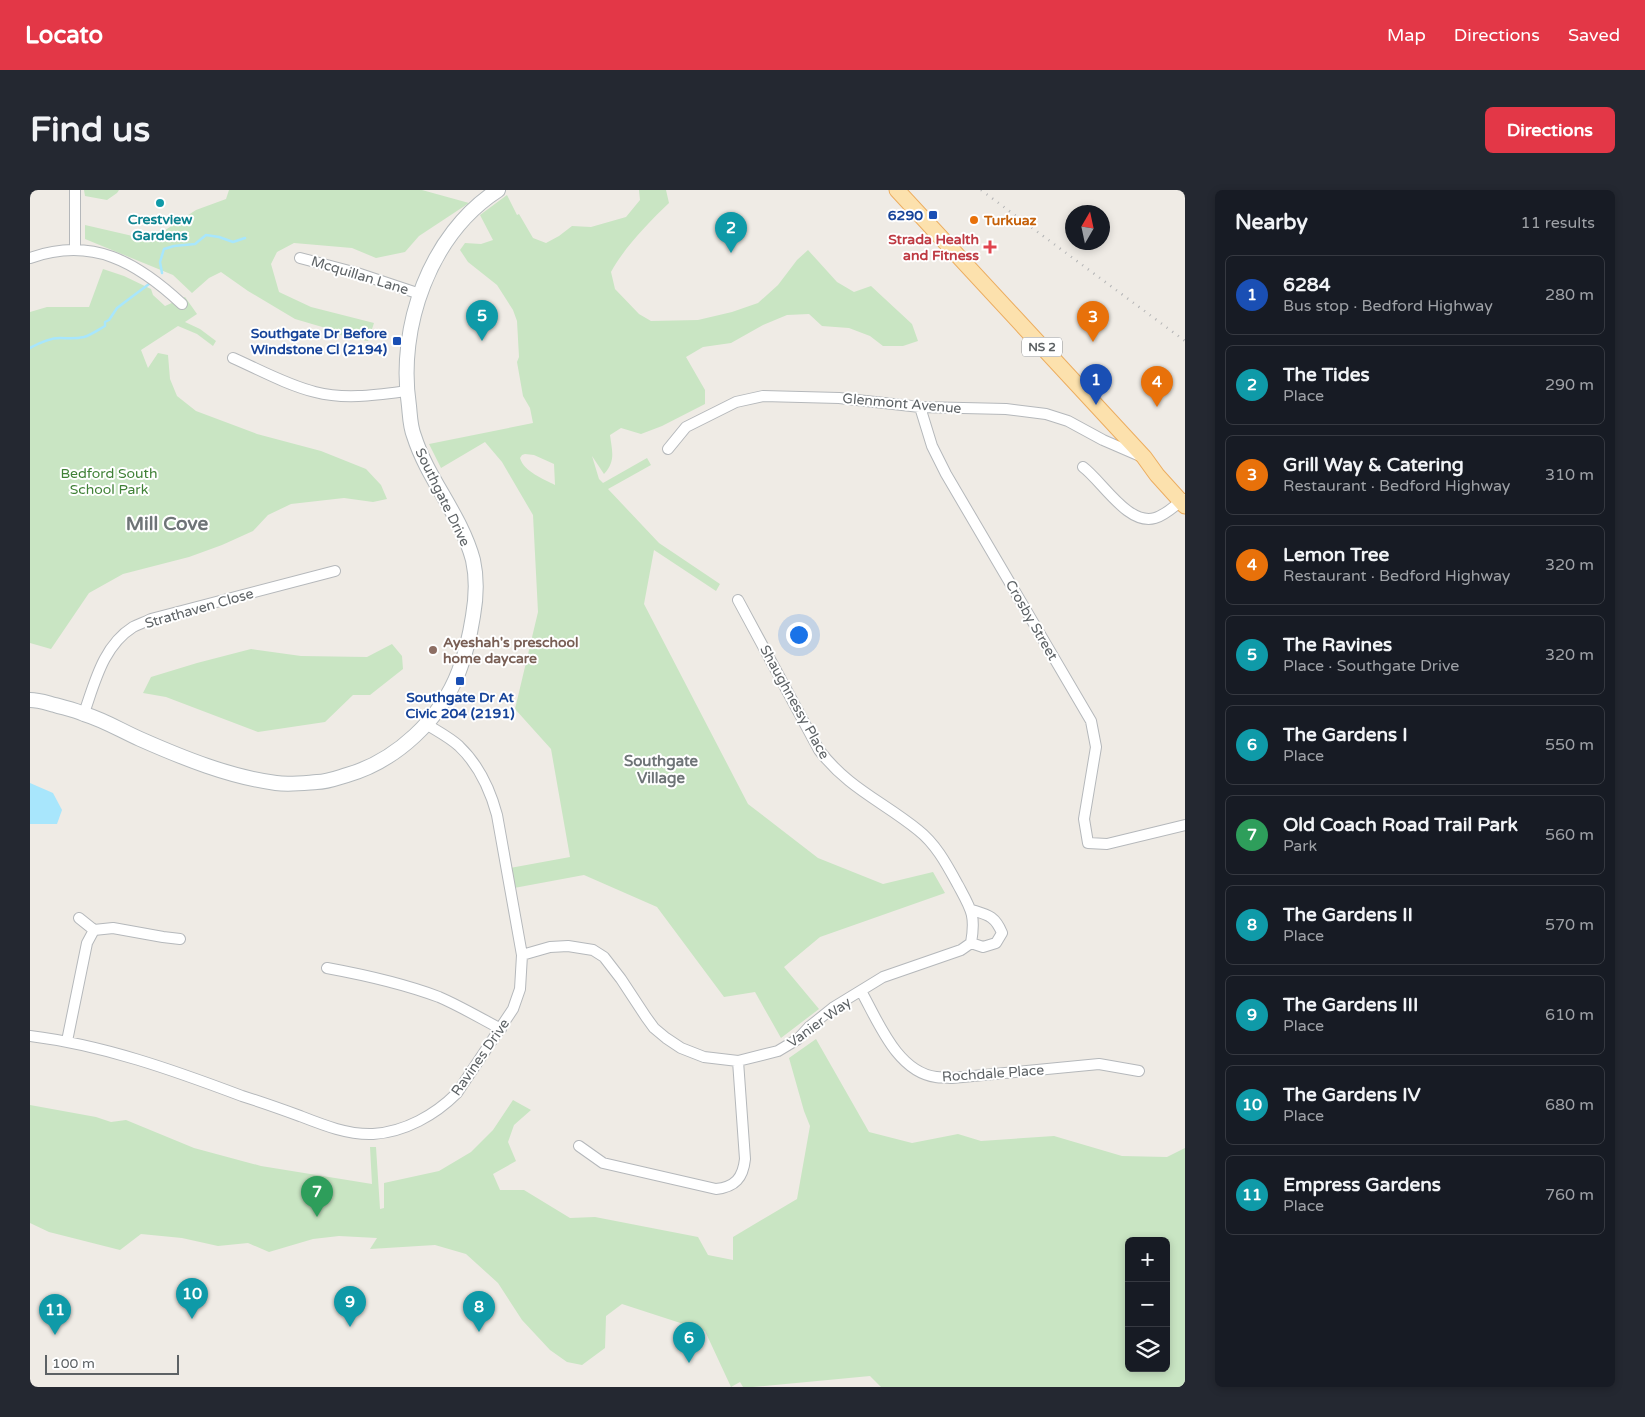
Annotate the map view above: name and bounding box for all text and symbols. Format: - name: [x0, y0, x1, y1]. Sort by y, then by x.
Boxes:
- text: Locato: [25, 21, 103, 50]
- text: Map: [1387, 24, 1426, 46]
- text: Directions: [1454, 24, 1540, 46]
- text: Saved: [1568, 24, 1620, 46]
- button: Directions: [1485, 107, 1615, 153]
- text: Find us: [30, 109, 150, 151]
- marker: Crestview Gardens: [154, 197, 166, 209]
- north arrow: [1065, 205, 1110, 250]
- place label: 6290: [888, 207, 923, 224]
- marker: 6290: [927, 209, 939, 221]
- text: Nearby: [1235, 210, 1308, 235]
- place label: Crestview Gardens: [128, 211, 192, 244]
- pin: 2: [715, 212, 747, 253]
- place label: Turkuaz: [983, 212, 1037, 229]
- text: 11 results: [1521, 213, 1595, 233]
- marker: Turkuaz: [968, 214, 980, 226]
- place label: Strada Health and Fitness: [888, 231, 979, 264]
- marker: Strada Health and Fitness: [983, 240, 997, 254]
- street label: Mcquillan Lane: [309, 253, 411, 298]
- text: 6284: [1283, 274, 1331, 296]
- text: 1: [1247, 285, 1257, 305]
- text: 280 m: [1545, 285, 1594, 305]
- text: Bus stop · Bedford Highway: [1283, 296, 1493, 316]
- pin: 5: [466, 300, 498, 341]
- pin: 3: [1077, 301, 1109, 342]
- place label: Southgate Dr Before Windstone Cl (2194): [251, 325, 387, 358]
- marker: Southgate Dr Before Windstone Cl (2194): [391, 335, 403, 347]
- road number: NS 2: [1022, 338, 1062, 356]
- pin: 1: [1080, 364, 1112, 405]
- text: The Tides: [1283, 364, 1370, 386]
- pin: 4: [1141, 366, 1173, 407]
- text: 2: [1247, 375, 1257, 395]
- text: 290 m: [1545, 375, 1594, 395]
- text: Place: [1283, 386, 1324, 406]
- street label: Glenmont Avenue: [842, 390, 962, 417]
- street label: Southgate Drive: [411, 445, 474, 549]
- text: Grill Way & Catering: [1283, 454, 1464, 476]
- park label: Bedford South School Park: [60, 465, 158, 498]
- text: 3: [1247, 465, 1257, 485]
- text: 310 m: [1545, 465, 1594, 485]
- text: Restaurant · Bedford Highway: [1283, 476, 1510, 496]
- district label: Mill Cove: [126, 513, 208, 535]
- text: Lemon Tree: [1283, 544, 1389, 566]
- text: 4: [1247, 555, 1257, 575]
- text: 320 m: [1545, 555, 1594, 575]
- text: Restaurant · Bedford Highway: [1283, 566, 1510, 586]
- street label: Crosby Street: [1002, 577, 1062, 664]
- street label: Strathaven Close: [143, 585, 255, 632]
- your location: [786, 622, 812, 648]
- place label: Ayeshah's preschool home daycare: [443, 634, 579, 667]
- text: The Ravines: [1283, 634, 1392, 656]
- street label: Shaughnessy Place: [756, 642, 833, 762]
- marker: Ayeshah's preschool home daycare: [427, 644, 439, 656]
- text: 5: [1247, 645, 1257, 665]
- text: 320 m: [1545, 645, 1594, 665]
- text: Place · Southgate Drive: [1283, 656, 1459, 676]
- marker: Southgate Dr At Civic 204 (2191): [454, 675, 466, 687]
- place label: Southgate Dr At Civic 204 (2191): [405, 689, 515, 722]
- text: The Gardens I: [1283, 724, 1408, 746]
- text: 6: [1247, 735, 1257, 755]
- text: 550 m: [1545, 735, 1594, 755]
- text: Place: [1283, 746, 1324, 766]
- district label: Southgate Village: [624, 752, 699, 788]
- text: Old Coach Road Trail Park: [1283, 814, 1518, 836]
- text: 7: [1247, 825, 1257, 845]
- text: 560 m: [1545, 825, 1594, 845]
- text: Park: [1283, 836, 1317, 856]
- text: The Gardens II: [1283, 904, 1413, 926]
- text: 8: [1247, 915, 1257, 935]
- text: 570 m: [1545, 915, 1594, 935]
- text: Place: [1283, 926, 1324, 946]
- street label: Vanier Way: [784, 993, 855, 1051]
- text: The Gardens III: [1283, 994, 1418, 1016]
- text: 9: [1247, 1005, 1257, 1025]
- text: 610 m: [1545, 1005, 1594, 1025]
- street label: Ravines Drive: [448, 1016, 513, 1099]
- text: Place: [1283, 1016, 1324, 1036]
- street label: Rochdale Place: [941, 1061, 1045, 1086]
- text: The Gardens IV: [1283, 1084, 1421, 1106]
- text: 10: [1242, 1095, 1262, 1115]
- text: 680 m: [1545, 1095, 1594, 1115]
- text: Place: [1283, 1106, 1324, 1126]
- text: Empress Gardens: [1283, 1174, 1441, 1196]
- pin: 7: [301, 1176, 333, 1217]
- text: 11: [1242, 1185, 1262, 1205]
- text: 760 m: [1545, 1185, 1594, 1205]
- text: Place: [1283, 1196, 1324, 1216]
- map controls: [1125, 1237, 1170, 1372]
- button: +: [1125, 1237, 1170, 1282]
- pin: 10: [176, 1278, 208, 1319]
- button: −: [1125, 1282, 1170, 1327]
- pin: 9: [334, 1286, 366, 1327]
- pin: 8: [463, 1291, 495, 1332]
- pin: 11: [39, 1294, 71, 1335]
- pin: 6: [673, 1322, 705, 1363]
- button: layers: [1125, 1327, 1170, 1372]
- scale bar: [45, 1352, 179, 1375]
- text: 100 m: [52, 1355, 95, 1372]

